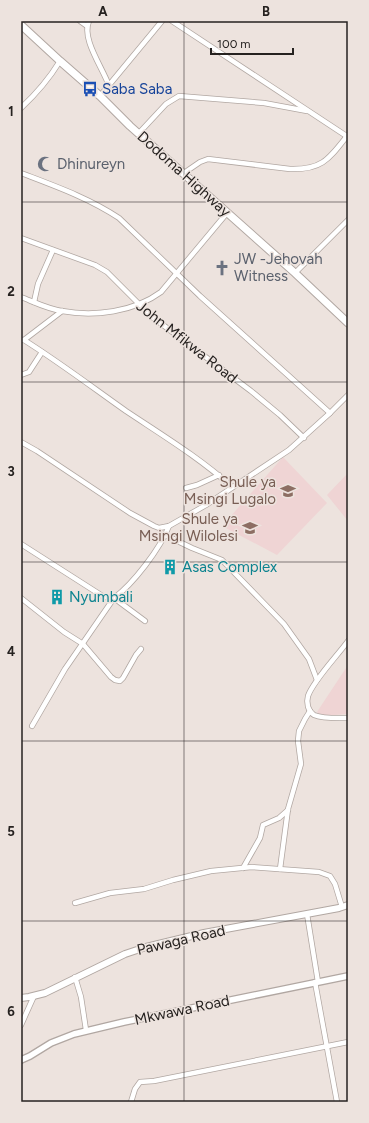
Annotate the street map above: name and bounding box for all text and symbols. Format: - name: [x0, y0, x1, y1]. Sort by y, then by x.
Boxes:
- text: A: [98, 4, 108, 19]
- text: B: [262, 4, 270, 19]
- scale bar: [211, 30, 293, 56]
- text: 100 m: [217, 37, 251, 51]
- bus stop icon: Saba Saba: [81, 80, 99, 98]
- place label: Saba Saba: [102, 80, 172, 98]
- text: 1: [8, 104, 14, 119]
- street label: Dodoma Highway: [134, 127, 234, 221]
- mosque icon: Dhinureyn: [36, 155, 54, 173]
- place label: Dhinureyn: [57, 155, 125, 173]
- place label: JW -Jehovah Witness: [234, 250, 323, 285]
- church icon: JW -Jehovah Witness: [213, 259, 231, 277]
- text: 2: [7, 284, 15, 299]
- street label: John Mfikwa Road: [133, 297, 241, 387]
- text: 3: [7, 464, 15, 479]
- place label: Shule ya Msingi Lugalo: [184, 473, 276, 508]
- school or university icon: Shule ya Msingi Lugalo: [279, 482, 297, 500]
- place label: Shule ya Msingi Wilolesi: [139, 510, 238, 545]
- school or university icon: Shule ya Msingi Wilolesi: [241, 519, 259, 537]
- building icon: Asas Complex: [161, 558, 179, 576]
- place label: Asas Complex: [182, 558, 277, 576]
- building icon: Nyumbali: [48, 588, 66, 606]
- place label: Nyumbali: [69, 588, 133, 606]
- text: 4: [7, 644, 15, 659]
- text: 5: [7, 824, 15, 839]
- street label: Pawaga Road: [135, 921, 227, 959]
- street label: Mkwawa Road: [133, 991, 231, 1029]
- text: 6: [7, 1004, 15, 1019]

